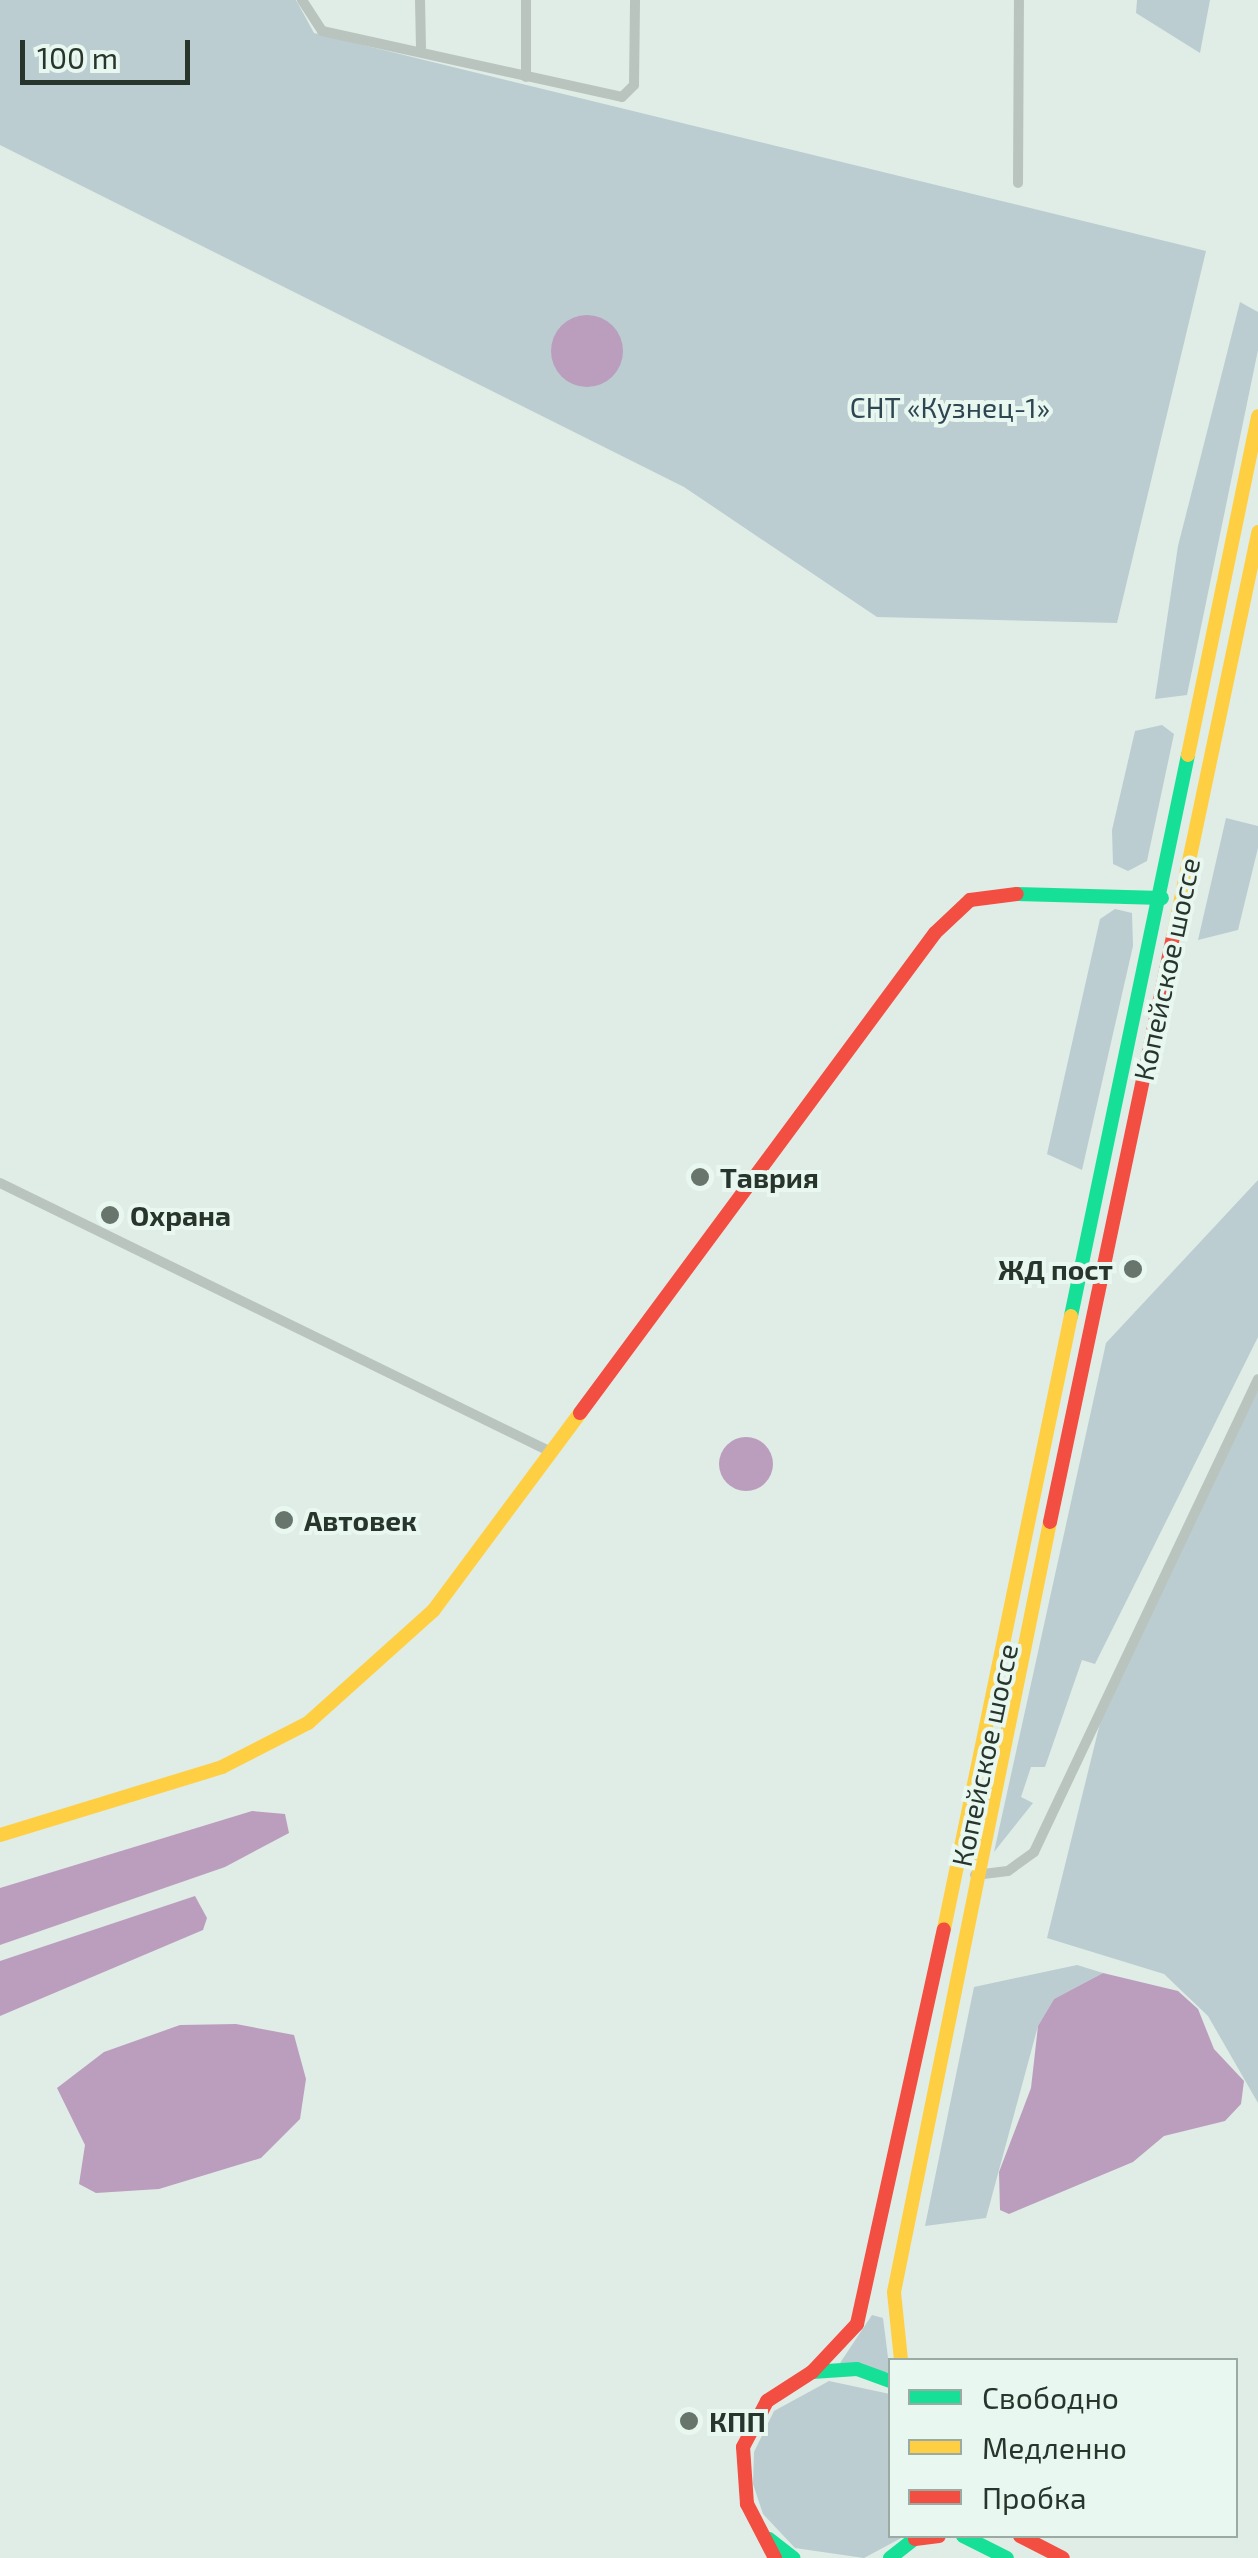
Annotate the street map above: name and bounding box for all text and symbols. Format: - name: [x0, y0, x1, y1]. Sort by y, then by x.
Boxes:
- scale bar: [25, 20, 195, 82]
- text: 100 m: [37, 39, 118, 75]
- park label: СНТ «Кузнец-1»: [850, 390, 1050, 424]
- street label: Копейское шоссе: [1126, 854, 1206, 1084]
- place label: Таврия: [720, 1160, 819, 1194]
- marker: Таврия: [689, 1166, 711, 1188]
- place label: Охрана: [130, 1198, 231, 1232]
- marker: Охрана: [99, 1204, 121, 1226]
- place label: ЖД пост: [998, 1252, 1113, 1286]
- marker: ЖД пост: [1122, 1258, 1144, 1280]
- place label: Автовек: [304, 1503, 417, 1537]
- marker: Автовек: [273, 1509, 295, 1531]
- street label: Копейское шоссе: [944, 1640, 1024, 1870]
- legend: [888, 2358, 1238, 2538]
- text: Свободно: [982, 2379, 1119, 2415]
- place label: КПП: [709, 2404, 766, 2438]
- marker: КПП: [678, 2410, 700, 2432]
- text: Медленно: [982, 2429, 1127, 2465]
- text: Пробка: [982, 2479, 1087, 2515]

